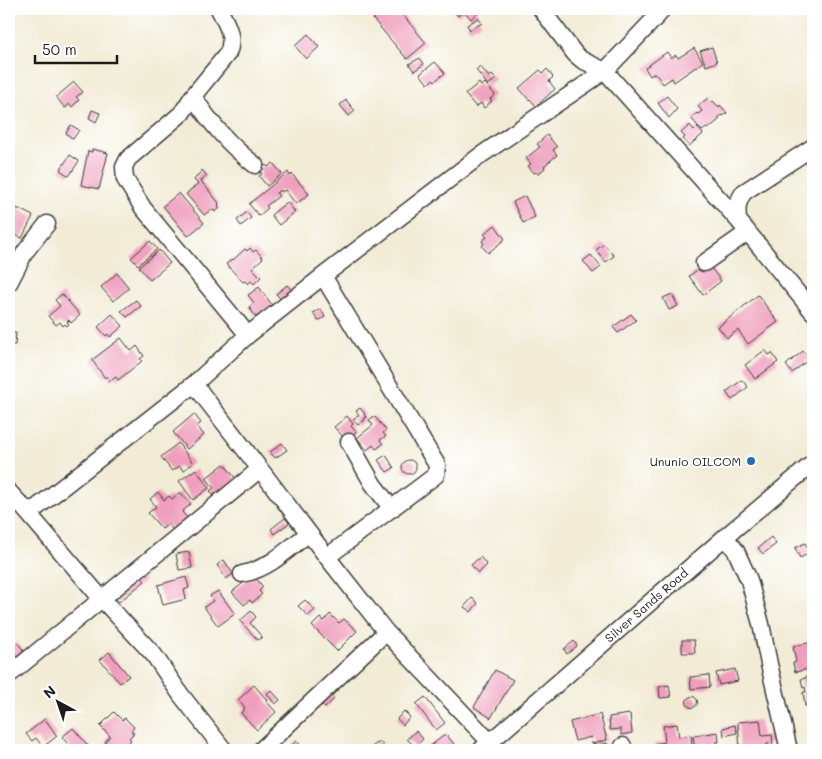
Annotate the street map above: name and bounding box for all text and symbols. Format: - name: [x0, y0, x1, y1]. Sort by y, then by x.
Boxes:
- scale bar: [35, 32, 118, 64]
- text: 50 m: [42, 39, 77, 59]
- place label: Ununio OILCOM: [650, 453, 741, 469]
- marker: Ununio OILCOM: [745, 455, 757, 467]
- street label: Silver Sands Road: [601, 564, 691, 646]
- north arrow: [32, 676, 82, 726]
- text: N: [39, 681, 60, 702]

